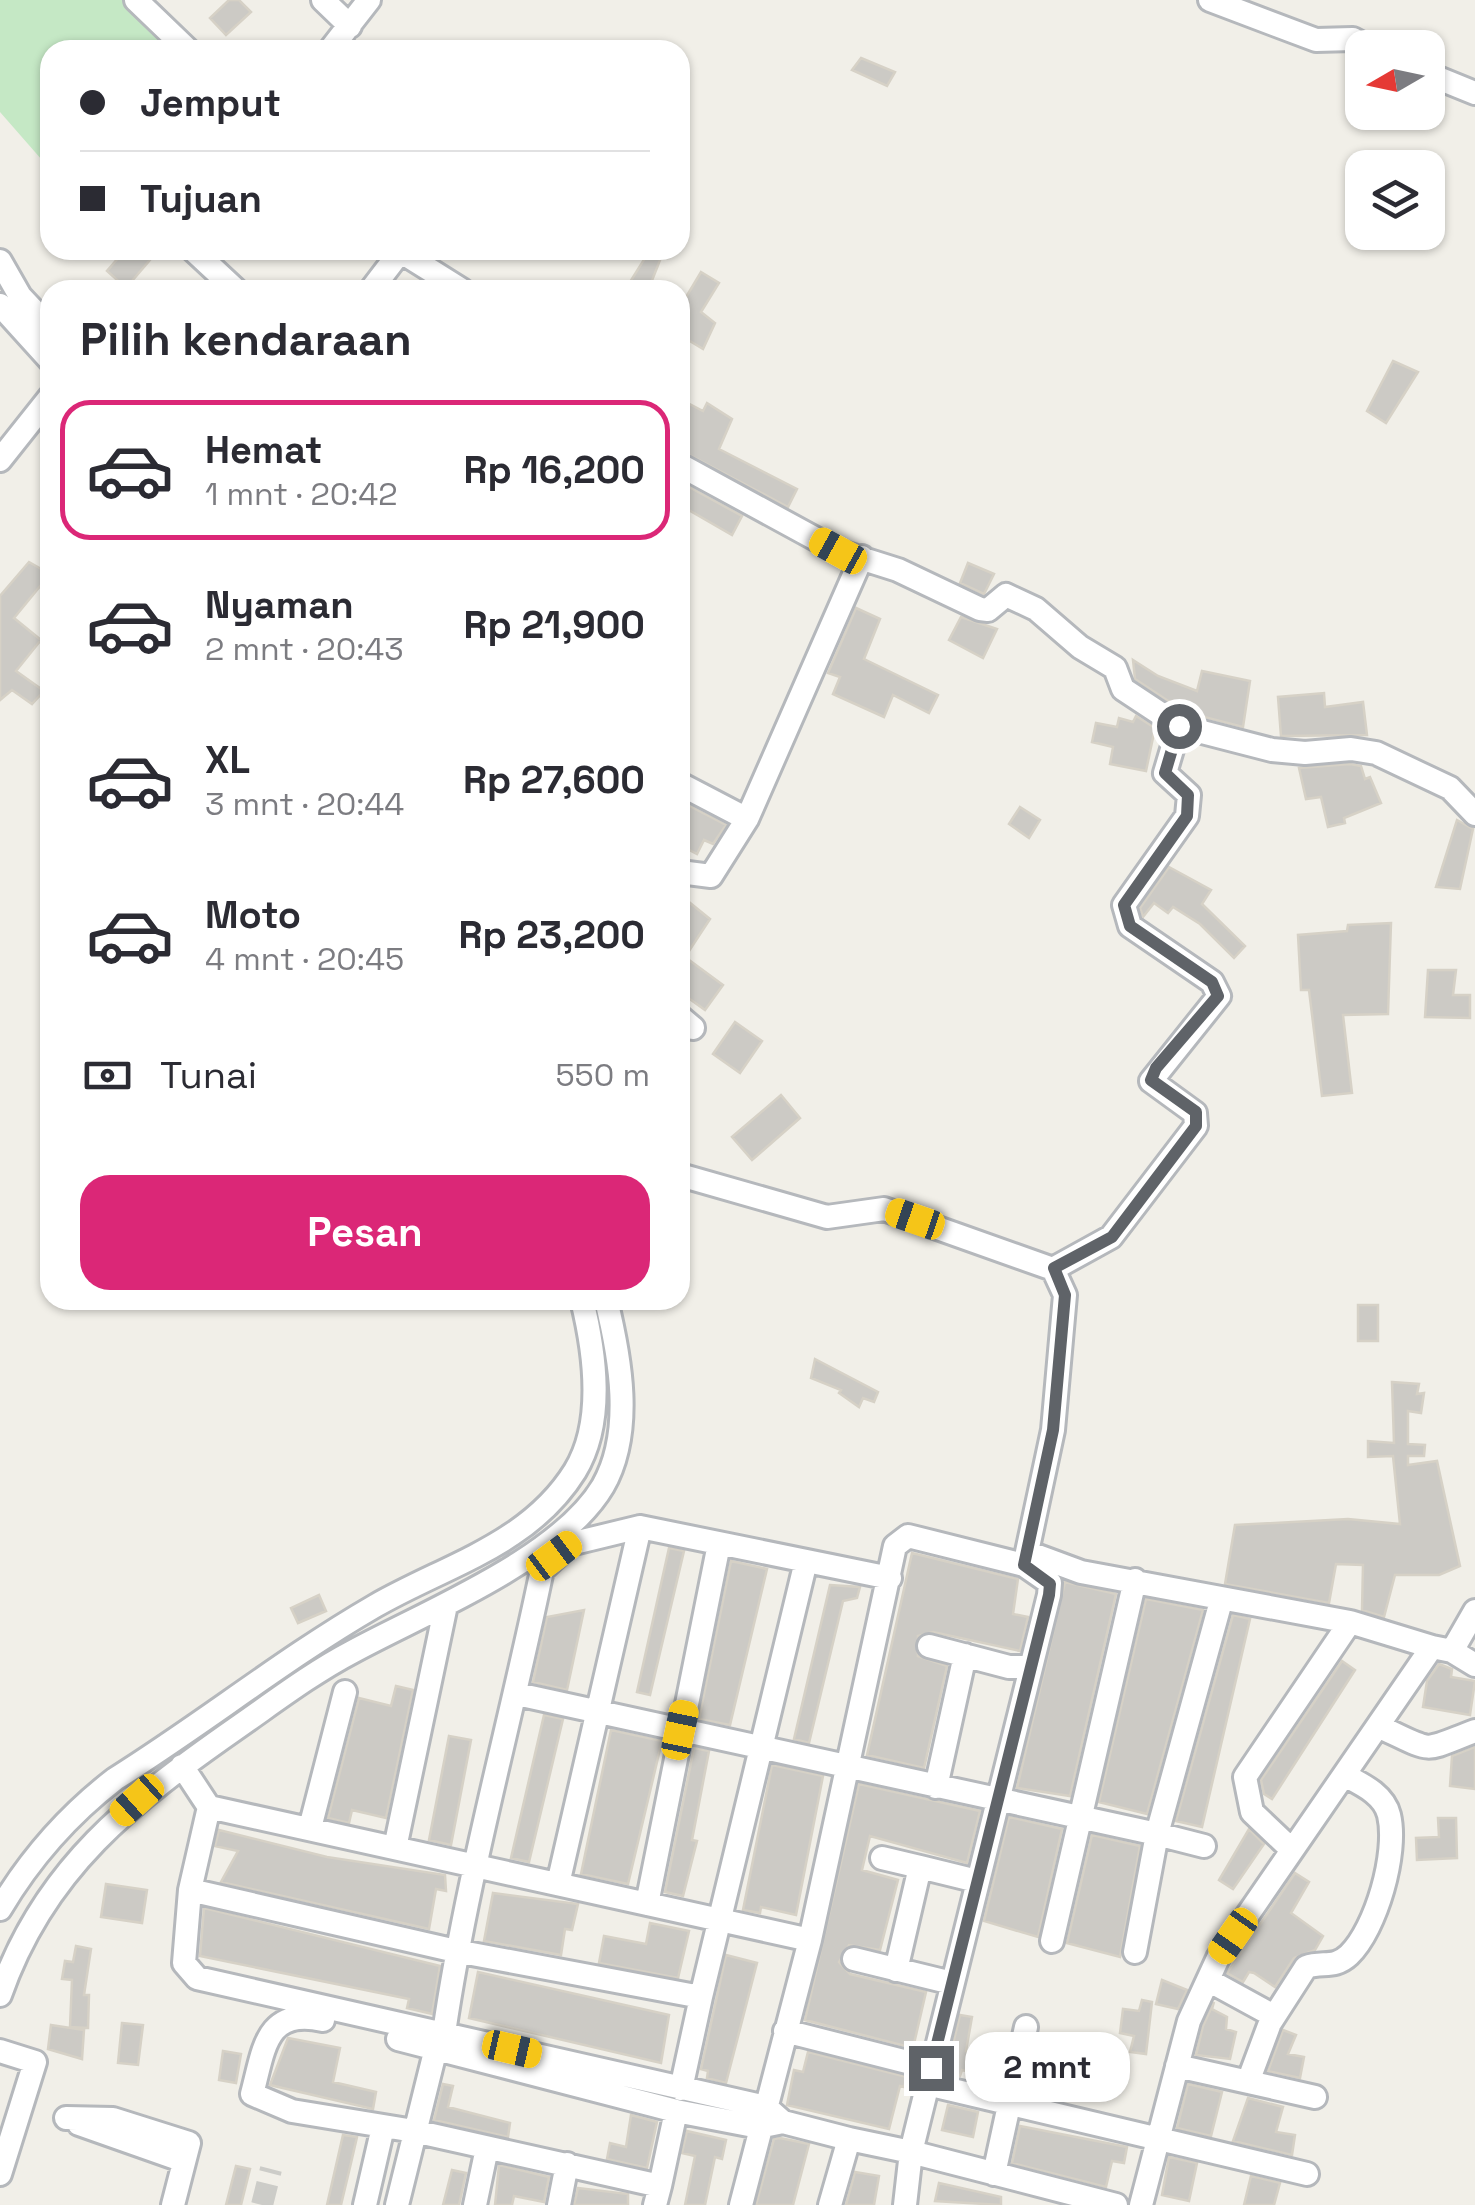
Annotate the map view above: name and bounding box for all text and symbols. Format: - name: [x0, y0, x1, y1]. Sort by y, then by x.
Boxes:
- north arrow: [1345, 30, 1445, 130]
- map controls: [1345, 30, 1445, 250]
- text: Jemput: [140, 79, 281, 127]
- button: layers: [1345, 150, 1445, 250]
- text: Tujuan: [140, 175, 262, 223]
- text: Pilih kendaraan: [80, 311, 412, 368]
- icon: car: [85, 425, 175, 515]
- text: Hemat: [205, 426, 322, 474]
- text: Rp 16,200: [464, 446, 645, 494]
- text: 1 mnt · 20:42: [205, 474, 398, 514]
- car: [804, 523, 872, 579]
- icon: car: [85, 580, 175, 670]
- text: Nyaman: [205, 581, 354, 629]
- text: Rp 21,900: [464, 601, 645, 649]
- text: 2 mnt · 20:43: [205, 629, 404, 669]
- route start: [1157, 704, 1202, 749]
- icon: car: [85, 735, 175, 825]
- text: XL: [205, 736, 250, 784]
- text: Rp 27,600: [463, 756, 645, 804]
- text: 3 mnt · 20:44: [205, 784, 404, 824]
- icon: car: [85, 890, 175, 980]
- text: Moto: [205, 891, 301, 939]
- text: Rp 23,200: [458, 911, 645, 959]
- text: 4 mnt · 20:45: [205, 939, 404, 979]
- icon: cash: [80, 1048, 135, 1103]
- text: Tunai: [160, 1051, 257, 1099]
- text: 550 m: [555, 1055, 650, 1095]
- button: Pesan: [80, 1175, 650, 1290]
- car: [882, 1195, 948, 1243]
- car: [521, 1526, 587, 1586]
- car: [659, 1698, 701, 1762]
- car: [105, 1769, 169, 1831]
- car: [1204, 1903, 1262, 1969]
- car: [479, 2028, 545, 2070]
- callout: 2 mnt: [966, 2033, 1131, 2103]
- route end: [909, 2046, 954, 2091]
- text: 2 mnt: [1003, 2047, 1092, 2087]

